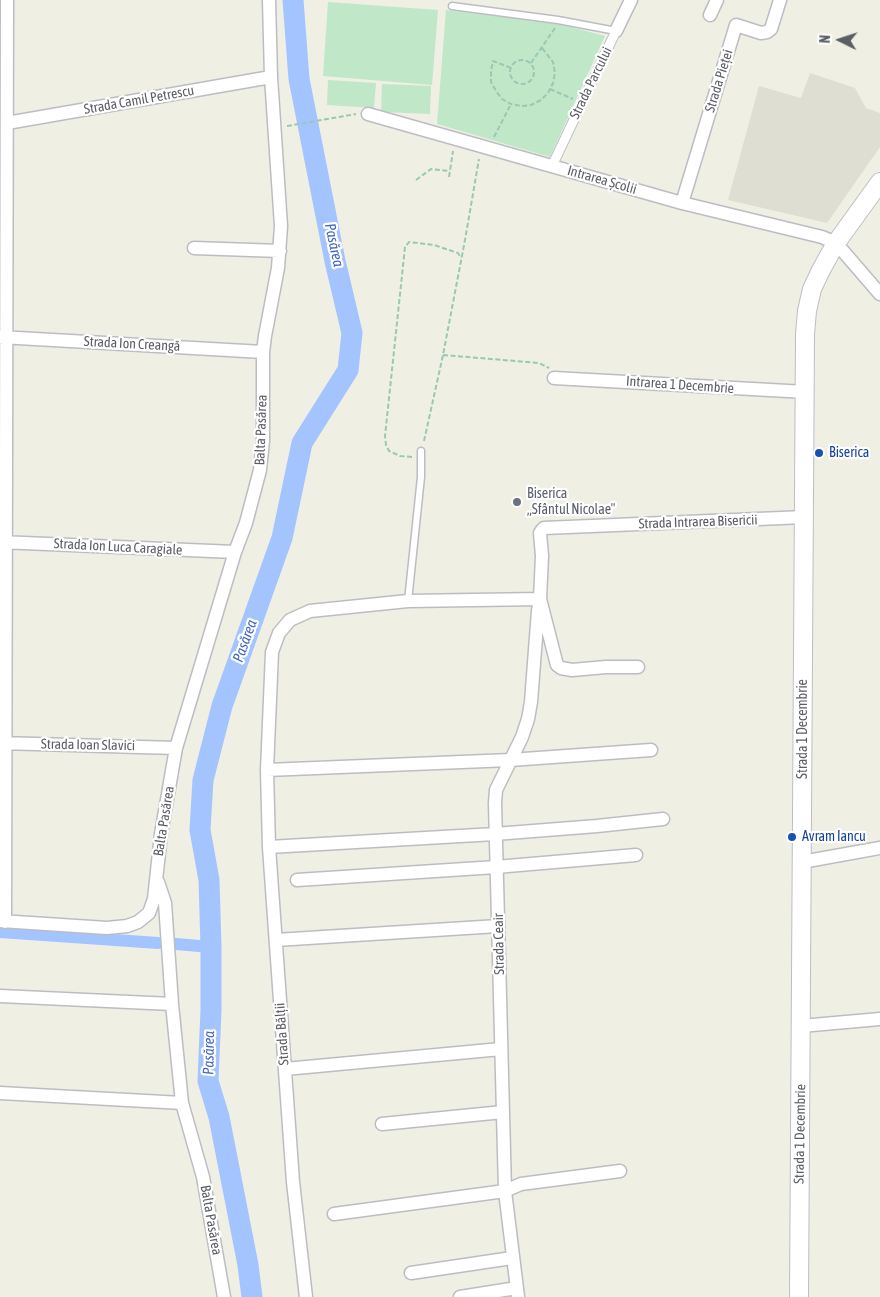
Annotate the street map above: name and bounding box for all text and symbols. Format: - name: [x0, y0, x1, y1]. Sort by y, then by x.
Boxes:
- north arrow: [815, 15, 865, 65]
- text: N: [817, 34, 833, 44]
- street label: Strada Parcului: [566, 44, 616, 122]
- street label: Strada Pieței: [701, 47, 737, 115]
- street label: Strada Camil Petrescu: [83, 82, 195, 118]
- street label: Intrarea Școlii: [565, 162, 639, 198]
- water label: Pasărea: [321, 222, 347, 268]
- street label: Strada Ion Creangă: [83, 333, 181, 355]
- street label: Intrarea 1 Decembrie: [625, 373, 735, 397]
- street label: Balta Pasărea: [251, 394, 271, 466]
- place label: Biserica: [829, 445, 869, 461]
- marker: Biserica: [813, 447, 825, 459]
- place label: Biserica „Sfântul Nicolae": [527, 486, 615, 518]
- marker: Biserica „Sfântul Nicolae": [511, 496, 523, 508]
- street label: Strada Intrarea Bisericii: [638, 512, 758, 532]
- street label: Strada Ion Luca Caragiale: [53, 535, 183, 559]
- water label: Pasărea: [229, 617, 261, 665]
- street label: Strada 1 Decembrie: [795, 679, 811, 779]
- street label: Strada Ioan Slavici: [41, 736, 135, 754]
- street label: Balta Pasărea: [150, 785, 178, 857]
- place label: Avram Iancu: [802, 829, 866, 845]
- marker: Avram Iancu: [786, 831, 798, 843]
- street label: Strada Ceair: [490, 913, 508, 975]
- street label: Strada Bălții: [271, 1002, 293, 1066]
- water label: Pasărea: [200, 1031, 218, 1075]
- street label: Strada 1 Decembrie: [791, 1084, 809, 1184]
- street label: Balta Pasărea: [197, 1184, 225, 1256]

